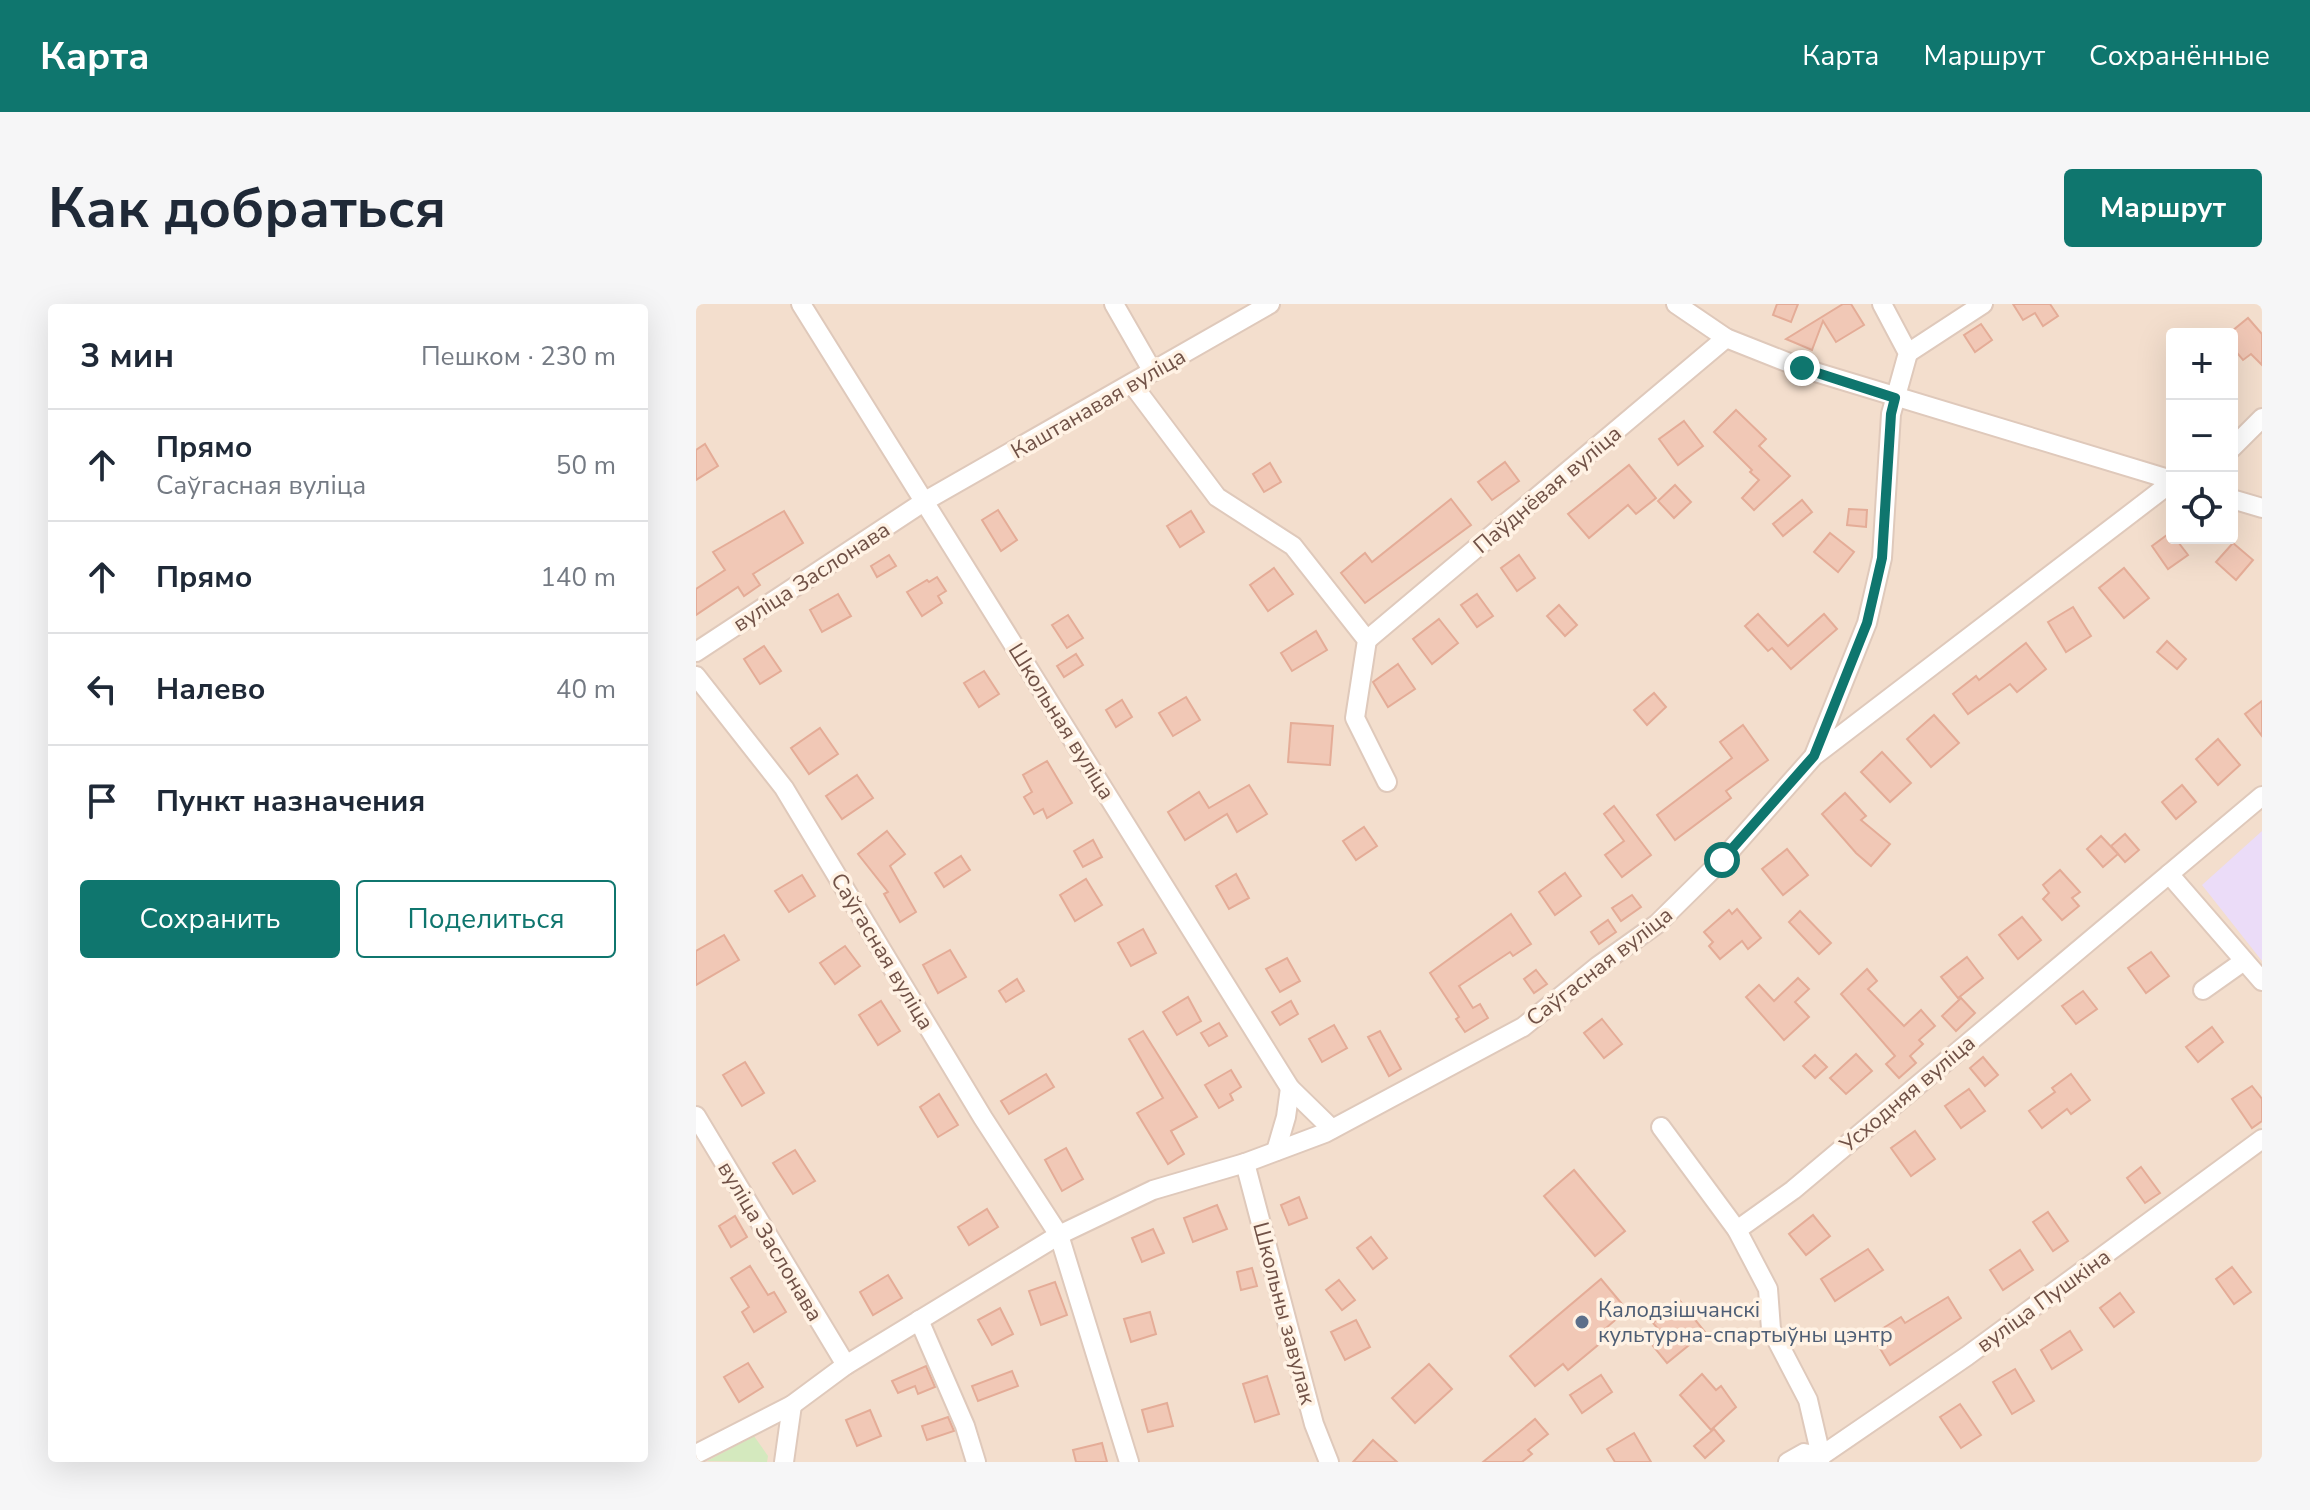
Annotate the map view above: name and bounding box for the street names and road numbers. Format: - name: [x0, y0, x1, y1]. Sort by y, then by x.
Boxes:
- street label: Каштанавая вуліца: [1006, 342, 1191, 466]
- street label: Паўднёвая вуліца: [1467, 419, 1628, 561]
- street label: вуліца Заслонава: [727, 515, 896, 639]
- street label: Школьная вуліца: [1001, 637, 1121, 806]
- street label: Саўгасная вуліца: [823, 868, 941, 1036]
- street label: Саўгасная вуліца: [1520, 900, 1679, 1033]
- street label: Усходняя вуліца: [1833, 1028, 1982, 1160]
- street label: вуліца Заслонава: [711, 1156, 830, 1327]
- street label: Школьны завулак: [1245, 1219, 1323, 1408]
- street label: вуліца Пушкіна: [1970, 1242, 2117, 1360]

